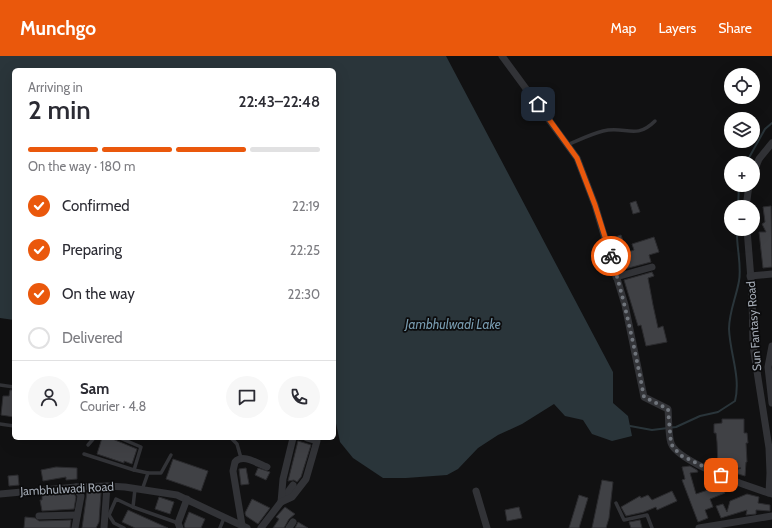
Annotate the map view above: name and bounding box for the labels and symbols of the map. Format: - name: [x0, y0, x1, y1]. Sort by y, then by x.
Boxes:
- pin: [521, 87, 555, 121]
- courier: [591, 236, 631, 276]
- street label: Sun Fantasy Road: [743, 281, 764, 372]
- water label: Jambhulwadi Lake: [404, 316, 501, 332]
- pin: [704, 458, 738, 492]
- street label: Jambhulwadi Road: [19, 479, 114, 498]

